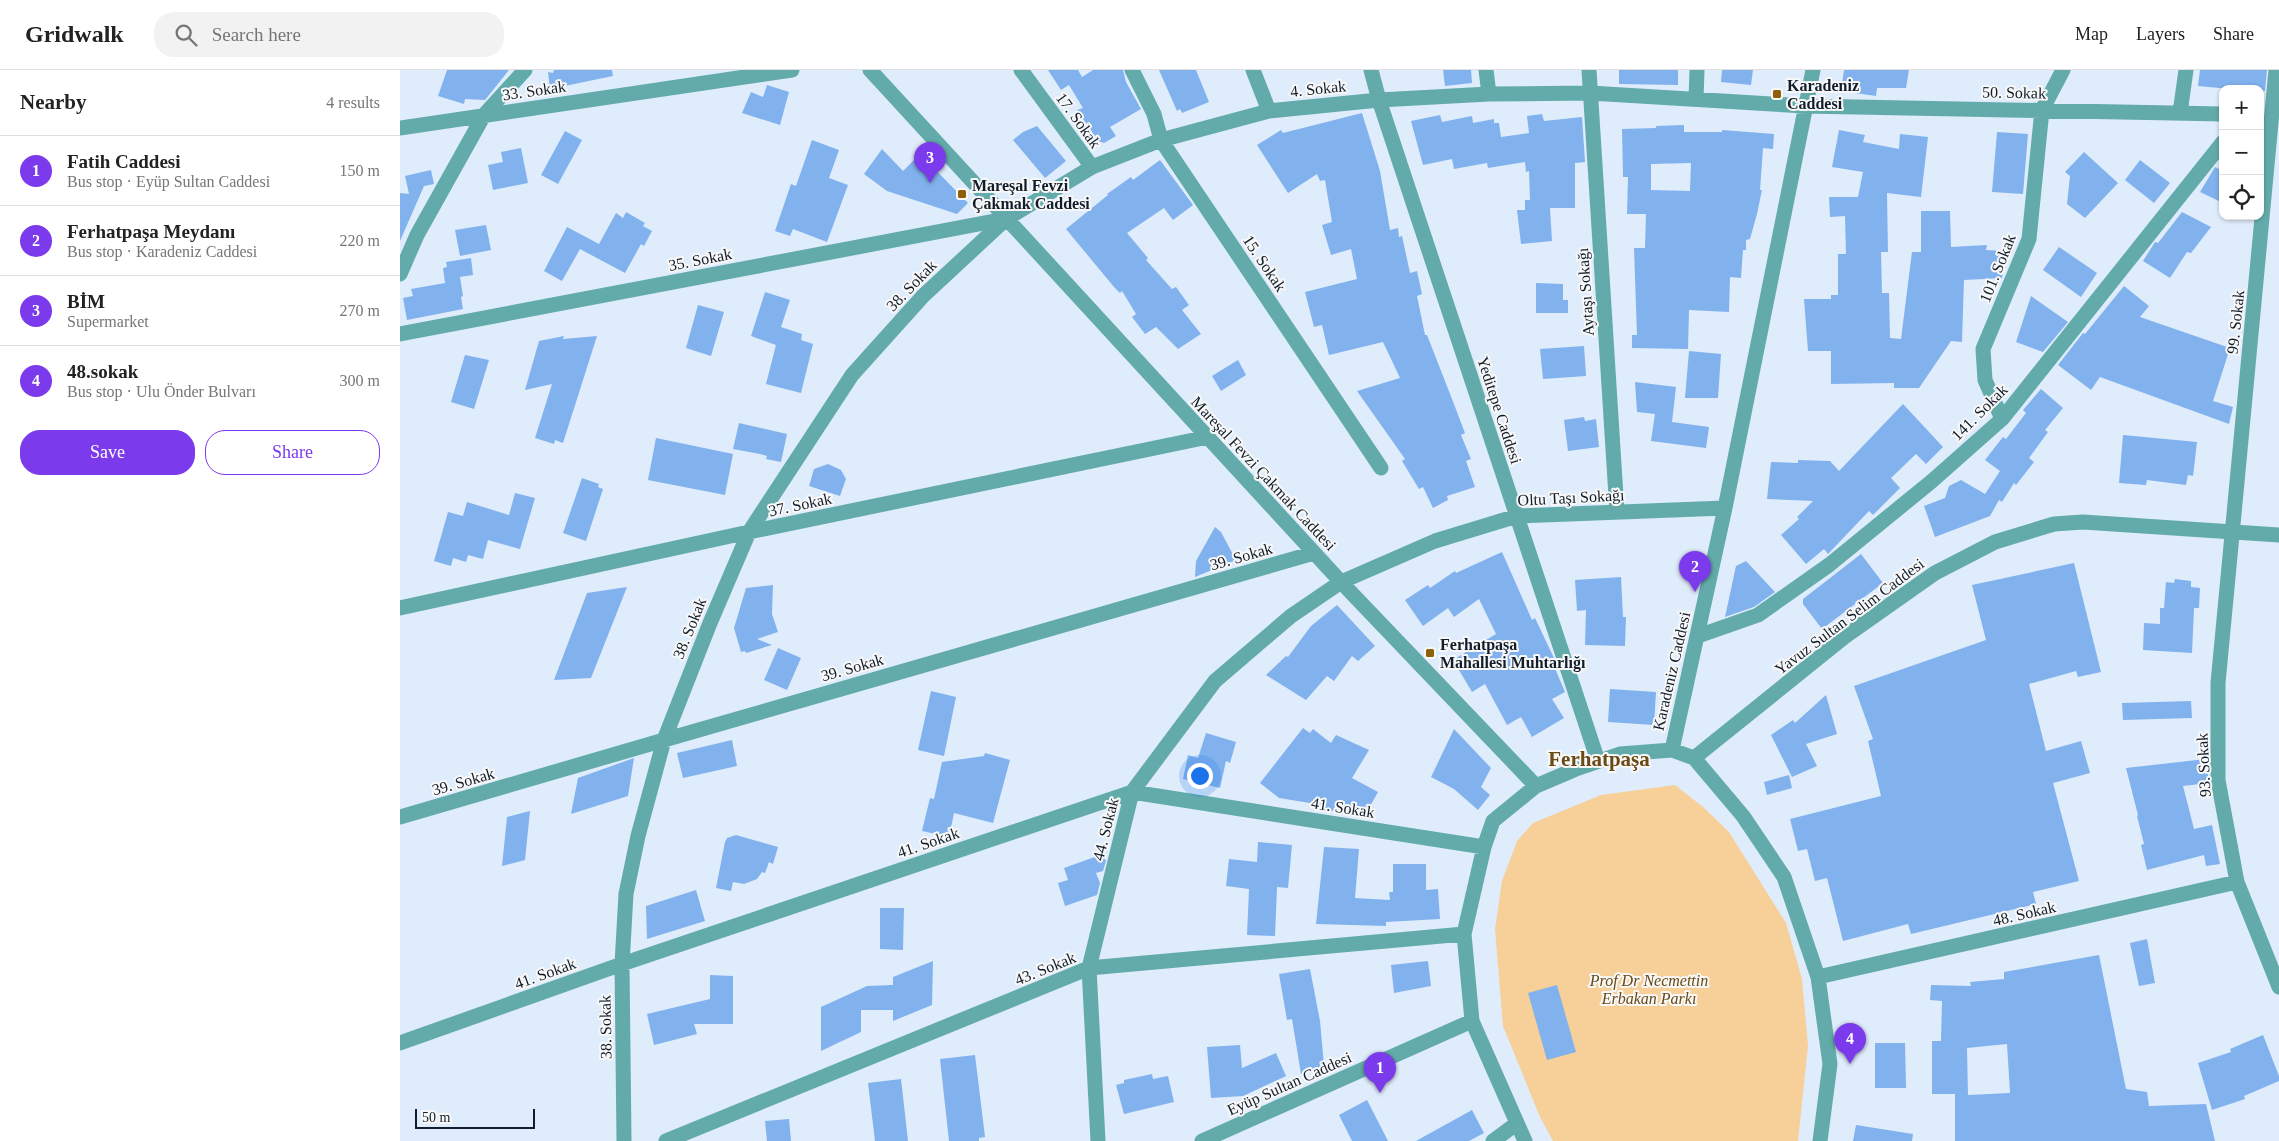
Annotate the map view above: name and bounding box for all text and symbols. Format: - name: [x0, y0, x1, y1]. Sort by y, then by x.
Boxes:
- search box: [154, 12, 504, 57]
- text: Gridwalk: [25, 21, 124, 47]
- icon: search: [172, 21, 200, 49]
- text: Search here: [212, 24, 301, 45]
- text: Map: [2075, 24, 2108, 44]
- text: Layers: [2136, 24, 2185, 44]
- text: Share: [2213, 24, 2254, 44]
- street label: 4. Sokak: [1289, 77, 1347, 100]
- place label: Karadeniz Caddesi: [1787, 77, 1859, 112]
- street label: 33. Sokak: [501, 78, 567, 103]
- street label: 50. Sokak: [1982, 83, 2046, 102]
- map controls: [2219, 85, 2264, 220]
- button: +: [2219, 85, 2264, 130]
- marker: Karadeniz Caddesi: [1771, 88, 1783, 100]
- street label: 17. Sokak: [1053, 89, 1104, 151]
- text: Nearby: [20, 90, 87, 114]
- text: 4 results: [326, 94, 380, 111]
- button: −: [2219, 130, 2264, 175]
- pin: 3: [914, 142, 946, 183]
- text: Fatih Caddesi: [67, 151, 181, 172]
- text: 1: [32, 162, 40, 179]
- text: 150 m: [340, 162, 380, 179]
- text: Bus stop · Eyüp Sultan Caddesi: [67, 173, 270, 190]
- button: locate: [2219, 175, 2264, 220]
- place label: Mareşal Fevzi Çakmak Caddesi: [972, 177, 1090, 213]
- marker: Mareşal Fevzi Çakmak Caddesi: [956, 188, 968, 200]
- text: Ferhatpaşa Meydanı: [67, 221, 235, 242]
- text: 2: [32, 232, 40, 249]
- text: 220 m: [340, 232, 380, 249]
- street label: 15. Sokak: [1240, 232, 1290, 295]
- street label: 101. Sokak: [1976, 232, 2019, 305]
- text: Bus stop · Karadeniz Caddesi: [67, 243, 257, 260]
- street label: 35. Sokak: [667, 245, 733, 274]
- street label: Aytaşı Sokağı: [1574, 246, 1598, 337]
- street label: 38. Sokak: [883, 256, 940, 314]
- street label: 99. Sokak: [2224, 289, 2247, 355]
- text: BİM: [67, 291, 105, 312]
- text: 3: [32, 302, 40, 319]
- text: 270 m: [340, 302, 380, 319]
- text: Supermarket: [67, 313, 149, 330]
- street label: Yeditepe Caddesi: [1473, 354, 1525, 467]
- text: 48.sokak: [67, 361, 138, 382]
- text: 4: [32, 372, 40, 389]
- text: 300 m: [340, 372, 380, 389]
- street label: 141. Sokak: [1948, 381, 2011, 444]
- text: Bus stop · Ulu Önder Bulvarı: [67, 383, 256, 400]
- street label: Mareşal Fevzi Çakmak Caddesi: [1187, 393, 1340, 555]
- button: Save: [20, 430, 195, 475]
- button: Share: [205, 430, 380, 475]
- street label: Oltu Taşı Sokağı: [1517, 486, 1626, 510]
- street label: 37. Sokak: [767, 490, 833, 519]
- street label: 39. Sokak: [1208, 539, 1274, 573]
- pin: 2: [1679, 551, 1711, 592]
- street label: Yavuz Sultan Selim Caddesi: [1772, 555, 1928, 678]
- street label: 38. Sokak: [670, 595, 709, 661]
- street label: Karadeniz Caddesi: [1650, 610, 1694, 732]
- place label: Ferhatpaşa Mahallesi Muhtarlığı: [1440, 636, 1586, 672]
- marker: Ferhatpaşa Mahallesi Muhtarlığı: [1424, 647, 1436, 659]
- street label: 39. Sokak: [819, 650, 885, 684]
- street label: 93. Sokak: [2193, 733, 2214, 797]
- district label: Ferhatpaşa: [1548, 747, 1650, 771]
- your location: [1187, 763, 1213, 789]
- street label: 39. Sokak: [430, 764, 496, 798]
- street label: 41. Sokak: [1310, 794, 1376, 821]
- street label: 44. Sokak: [1089, 796, 1121, 862]
- street label: 41. Sokak: [895, 824, 961, 861]
- street label: 48. Sokak: [1991, 898, 2057, 929]
- street label: 43. Sokak: [1012, 949, 1078, 988]
- street label: 41. Sokak: [512, 955, 578, 992]
- park label: Prof Dr Necmettin Erbakan Parkı: [1589, 972, 1708, 1007]
- street label: 38. Sokak: [596, 995, 615, 1059]
- pin: 4: [1834, 1023, 1866, 1064]
- street label: Eyüp Sultan Caddesi: [1224, 1048, 1355, 1119]
- pin: 1: [1364, 1052, 1396, 1093]
- scale bar: [415, 1106, 535, 1129]
- text: 50 m: [422, 1110, 450, 1125]

